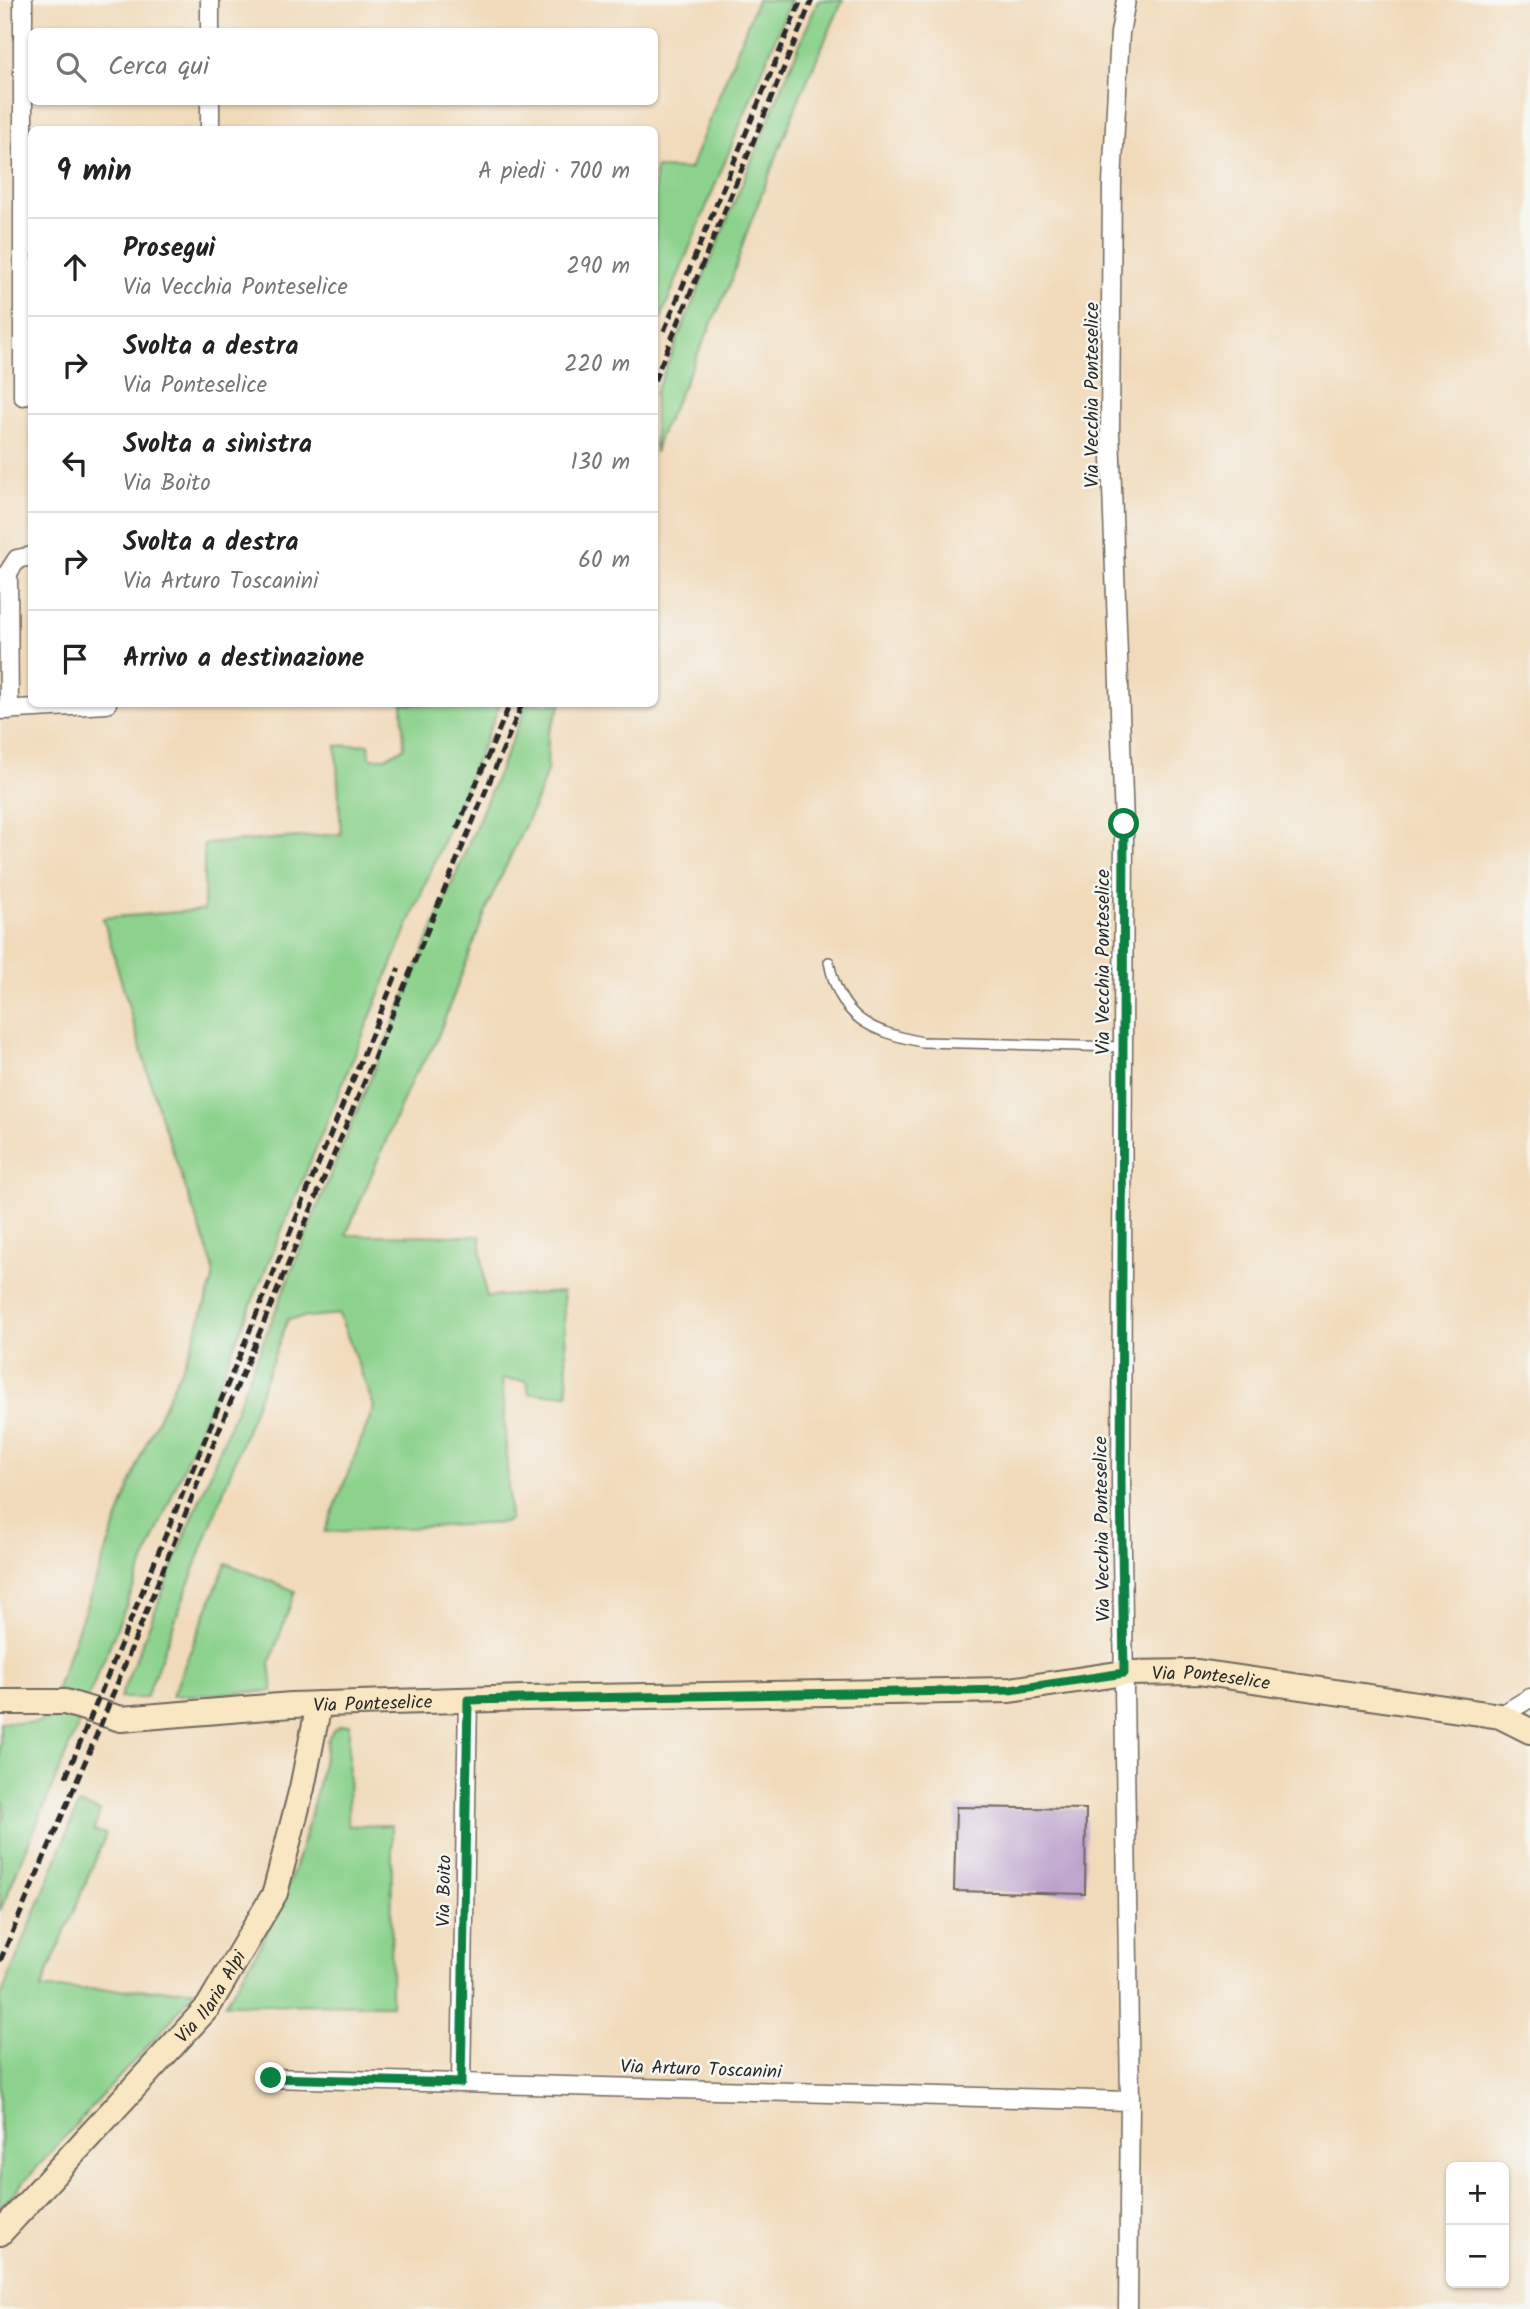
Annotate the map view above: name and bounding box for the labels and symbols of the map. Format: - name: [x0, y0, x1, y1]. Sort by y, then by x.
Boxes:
- street label: Via Vecchia Ponteselice: [1078, 302, 1108, 488]
- route start: [1108, 808, 1139, 839]
- street label: Via Vecchia Ponteselice: [1089, 869, 1119, 1055]
- street label: Via Vecchia Ponteselice: [1086, 1435, 1120, 1622]
- street label: Via Ponteselice: [1152, 1659, 1273, 1699]
- street label: Via Ponteselice: [313, 1688, 433, 1721]
- street label: Via Boito: [429, 1855, 461, 1927]
- street label: Via Ilaria Alpi: [169, 1944, 256, 2051]
- street label: Via Arturo Toscanini: [620, 2052, 784, 2088]
- route end: [255, 2062, 286, 2093]

